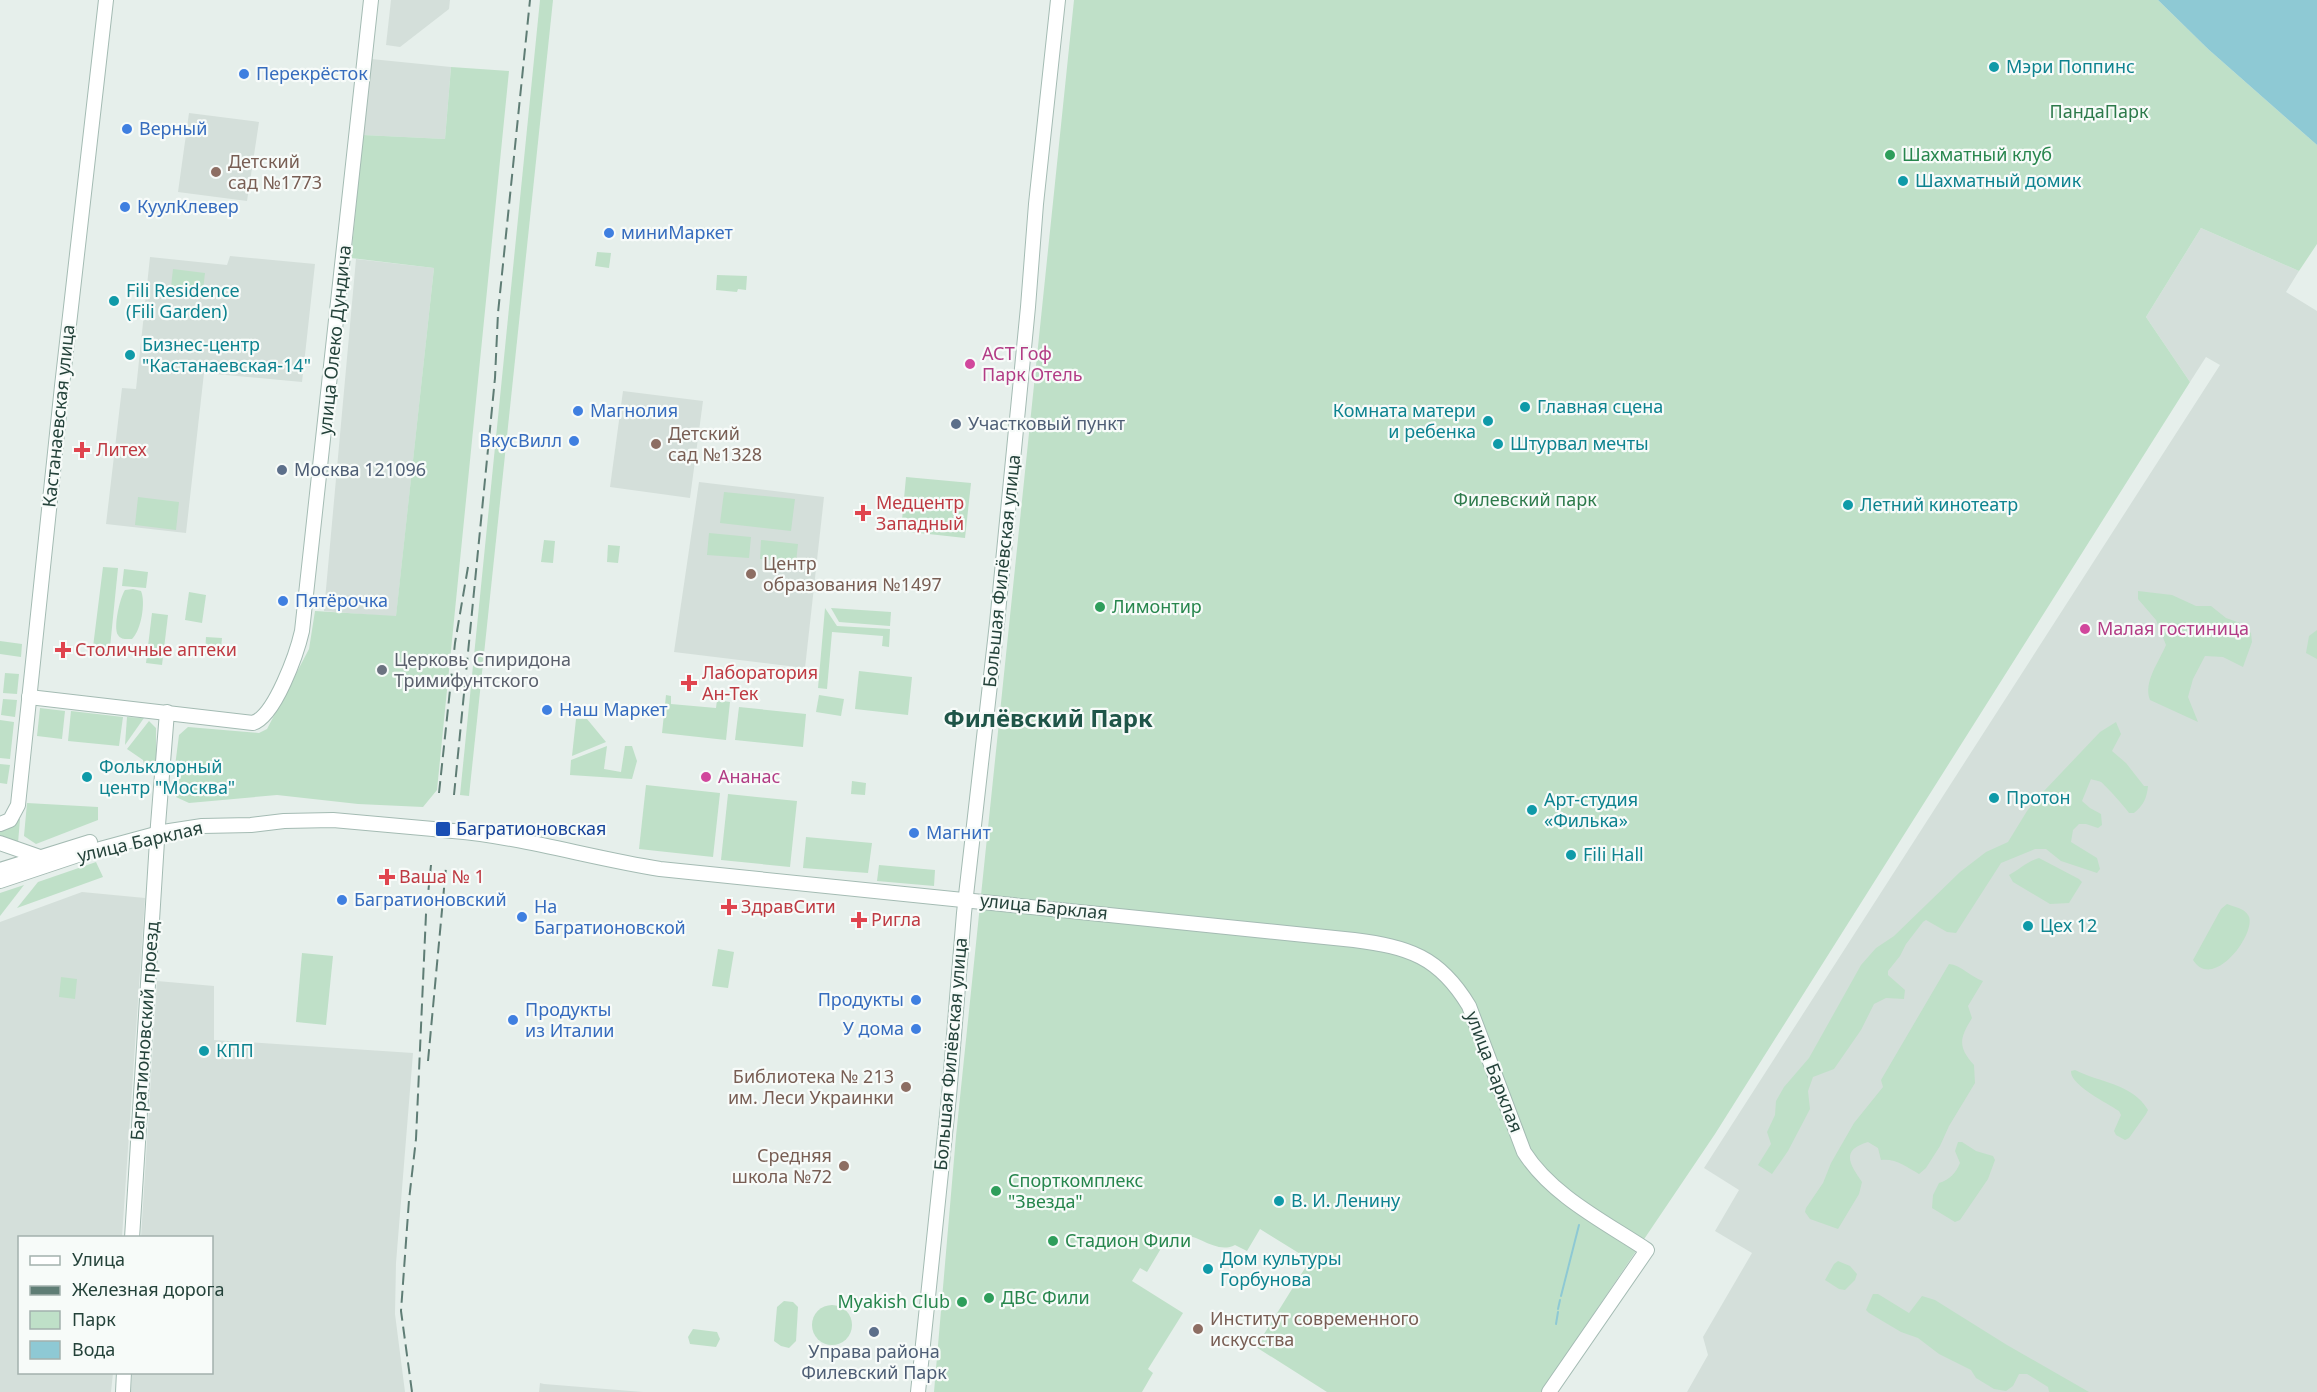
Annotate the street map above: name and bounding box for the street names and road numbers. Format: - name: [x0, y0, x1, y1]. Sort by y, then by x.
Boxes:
- street label: улица Олеко Дундича: [312, 244, 356, 436]
- street label: Кастанаевская улица: [36, 323, 80, 508]
- street label: Большая Филёвская улица: [977, 453, 1025, 689]
- street label: улица Барклая: [75, 815, 205, 867]
- street label: улица Барклая: [979, 887, 1109, 925]
- street label: Багратионовский проезд: [124, 921, 164, 1141]
- street label: Большая Филёвская улица: [928, 936, 972, 1172]
- street label: улица Барклая: [1461, 1007, 1529, 1136]

